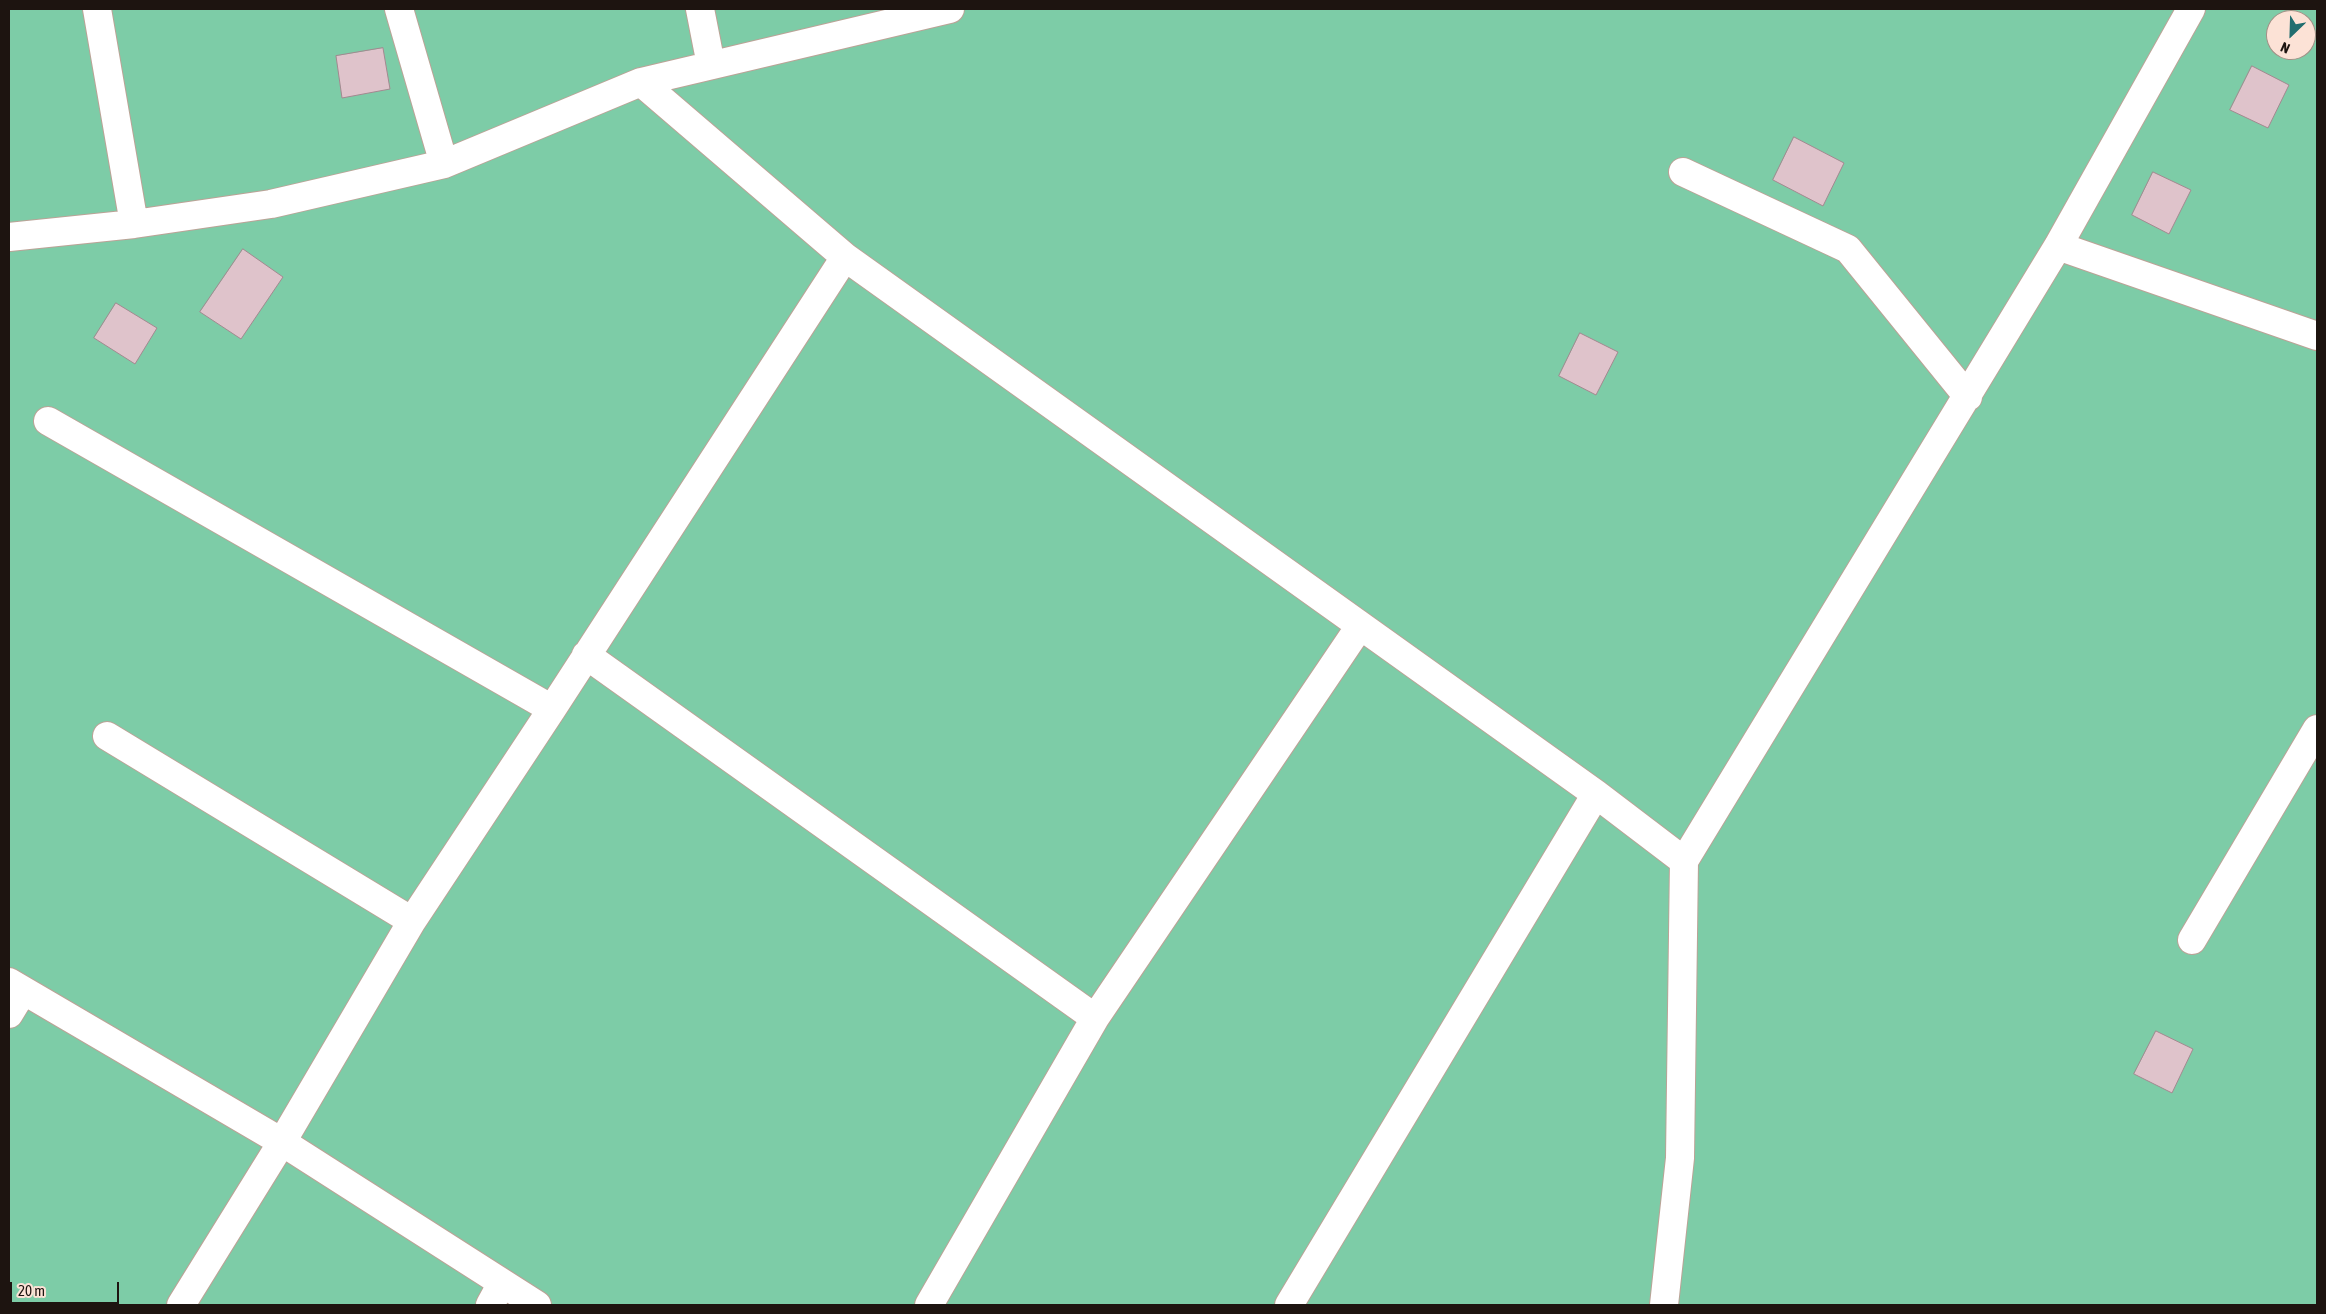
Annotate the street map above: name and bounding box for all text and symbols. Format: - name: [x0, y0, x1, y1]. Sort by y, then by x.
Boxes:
- north arrow: [2266, 10, 2316, 60]
- text: N: [2278, 39, 2292, 57]
- scale bar: [12, 1272, 121, 1304]
- text: 20 m: [18, 1282, 45, 1299]

